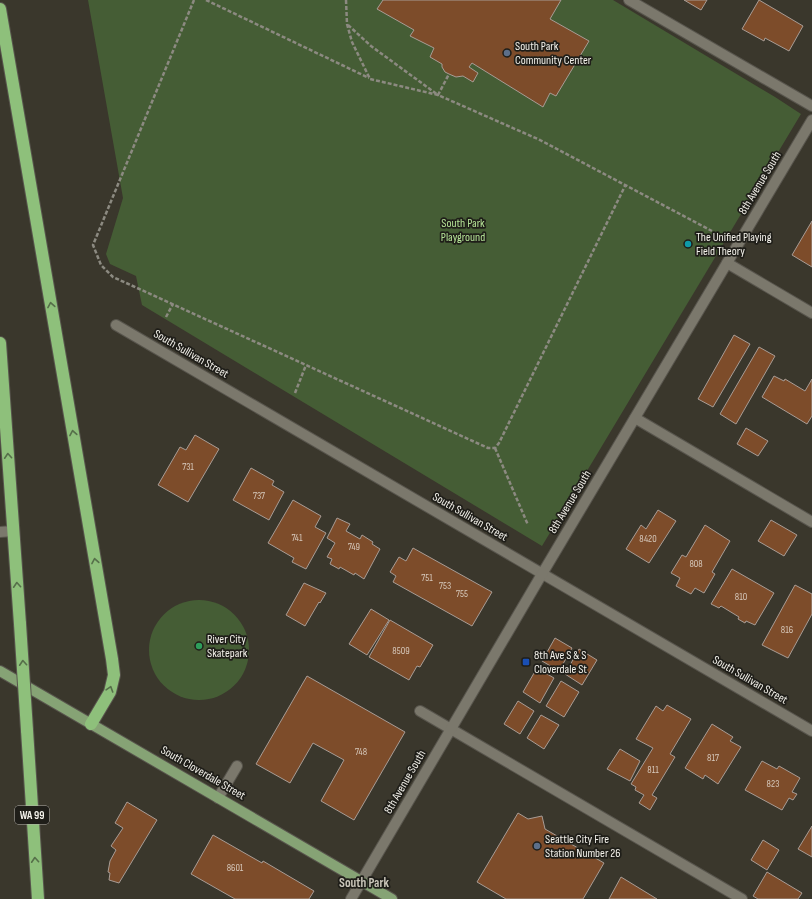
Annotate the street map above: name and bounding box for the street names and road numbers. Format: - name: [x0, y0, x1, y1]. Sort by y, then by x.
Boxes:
- street label: 8th Avenue South: [735, 149, 785, 217]
- street label: South Sullivan Street: [151, 326, 232, 382]
- street label: 8th Avenue South: [545, 468, 595, 536]
- street label: South Sullivan Street: [430, 489, 511, 545]
- street label: South Sullivan Street: [710, 652, 791, 708]
- street label: South Cloverdale Street: [158, 743, 248, 803]
- street label: 8th Avenue South: [381, 747, 429, 817]
- road number: WA 99: [15, 806, 49, 824]

